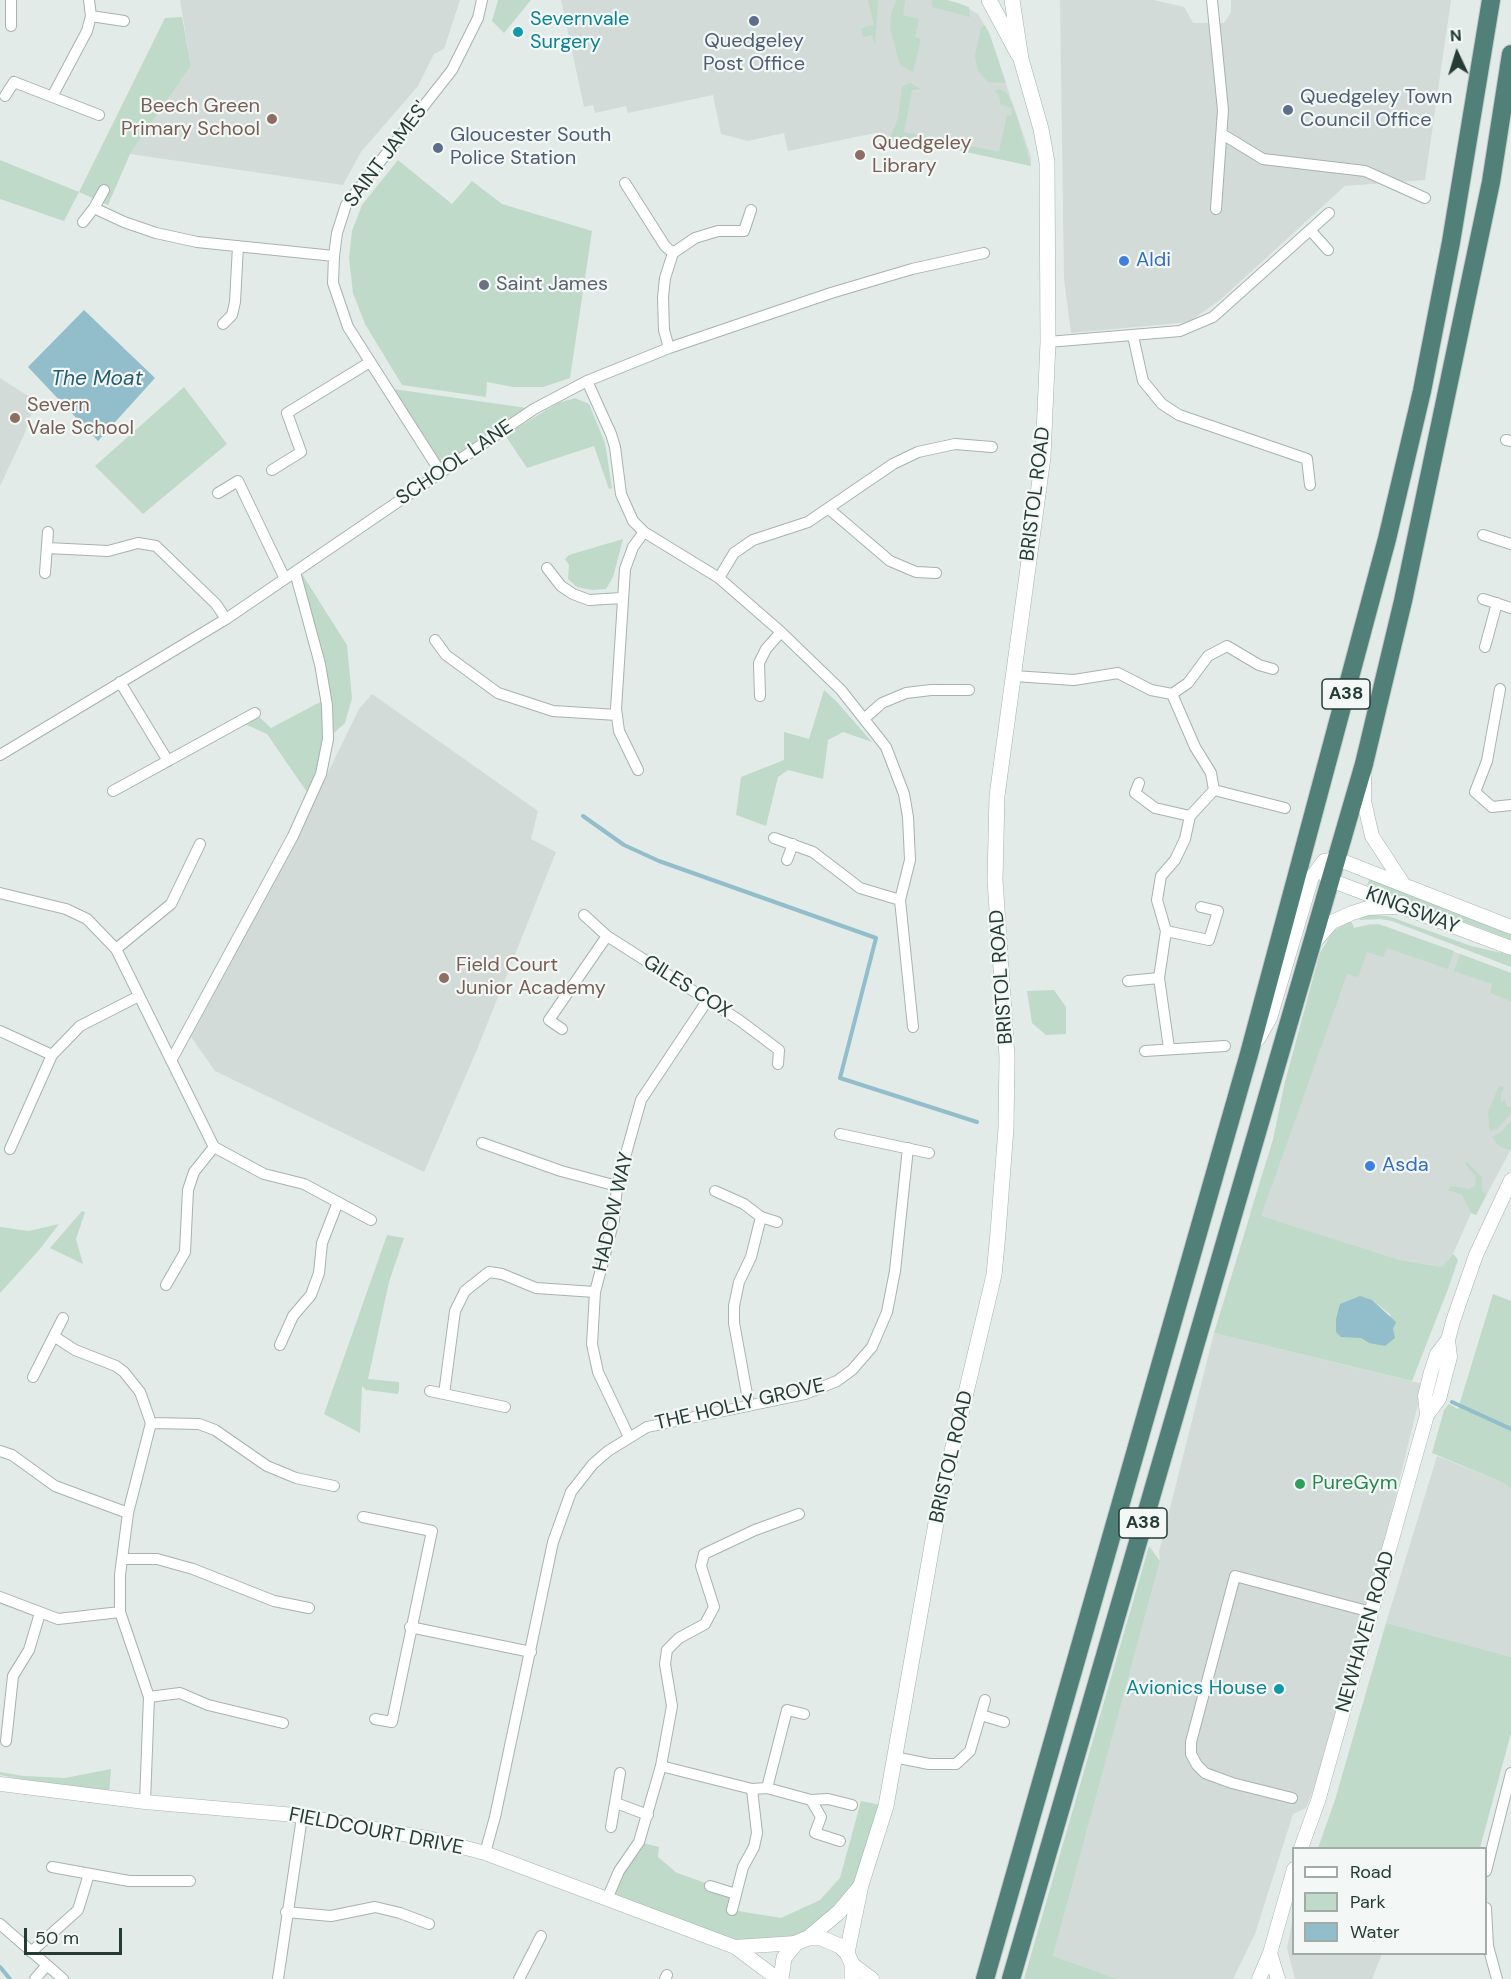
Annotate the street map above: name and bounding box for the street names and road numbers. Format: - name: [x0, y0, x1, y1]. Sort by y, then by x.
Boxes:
- street label: SAINT JAMES': [340, 98, 434, 212]
- street label: SCHOOL LANE: [392, 415, 518, 511]
- street label: BRISTOL ROAD: [1016, 425, 1056, 563]
- road number: A38: [1322, 679, 1370, 709]
- street label: KINGSWAY: [1362, 882, 1462, 940]
- street label: BRISTOL ROAD: [985, 909, 1019, 1045]
- street label: GILES COX: [638, 950, 736, 1024]
- street label: HADOW WAY: [589, 1150, 639, 1274]
- street label: THE HOLLY GROVE: [653, 1374, 827, 1436]
- street label: BRISTOL ROAD: [925, 1388, 979, 1526]
- road number: A38: [1119, 1508, 1167, 1538]
- street label: NEWHAVEN ROAD: [1331, 1549, 1401, 1715]
- street label: FIELDCOURT DRIVE: [287, 1803, 465, 1861]

